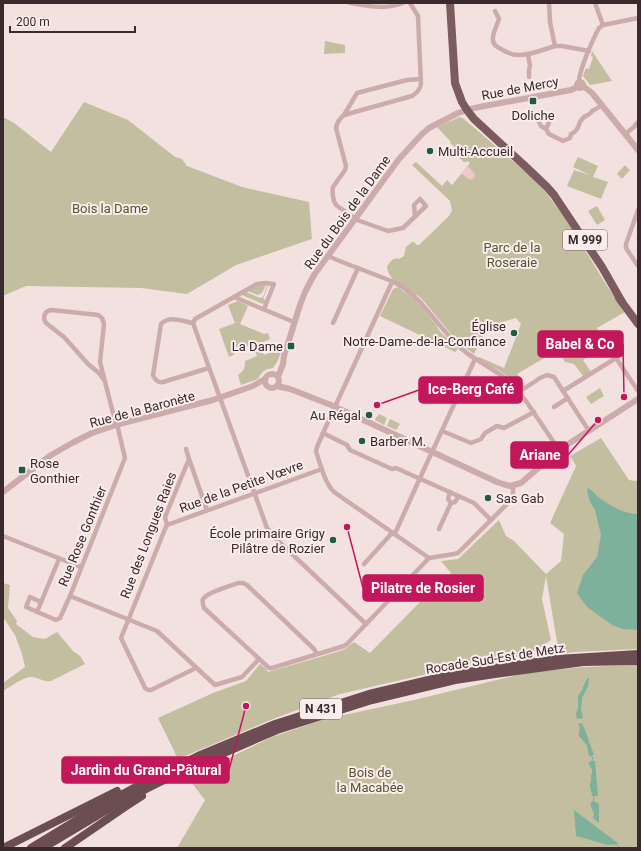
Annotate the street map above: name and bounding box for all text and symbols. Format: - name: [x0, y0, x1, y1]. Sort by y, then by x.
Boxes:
- scale bar: [10, 8, 135, 34]
- text: 200 m: [16, 15, 50, 29]
- street label: Rue de Mercy: [480, 74, 560, 103]
- marker: Doliche: [528, 96, 538, 106]
- place label: Doliche: [511, 108, 555, 123]
- place label: Multi-Accueil: [438, 144, 513, 159]
- marker: Multi-Accueil: [425, 146, 435, 156]
- street label: Rue du Bois de la Dame: [301, 153, 394, 272]
- park label: Bois la Dame: [72, 201, 148, 216]
- road number: M 999: [563, 230, 607, 250]
- park label: Parc de la Roseraie: [483, 240, 541, 270]
- place label: Église Notre-Dame-de-la-Confiance: [343, 319, 506, 349]
- marker: Église Notre-Dame-de-la-Confiance: [509, 328, 519, 338]
- callout: Babel & Co: [538, 331, 623, 357]
- text: Babel & Co: [546, 336, 614, 352]
- place label: La Dame: [232, 339, 283, 354]
- marker: La Dame: [286, 341, 296, 351]
- callout: Ice-Berg Café: [419, 377, 522, 403]
- text: Ice-Berg Café: [428, 381, 515, 397]
- street label: Rue de la Baronète: [88, 388, 196, 431]
- place label: Au Régal: [310, 408, 361, 423]
- marker: Au Régal: [364, 410, 374, 420]
- place label: Barber M.: [370, 434, 426, 449]
- marker: Barber M.: [357, 436, 367, 446]
- callout: Ariane: [511, 442, 568, 468]
- text: Ariane: [519, 447, 561, 463]
- place label: Rose Gonthier: [30, 456, 80, 486]
- street label: Rue de la Petite Vœvre: [177, 457, 305, 516]
- marker: Rose Gonthier: [17, 465, 27, 475]
- street label: Rue des Longues Raies: [117, 470, 180, 601]
- street label: Rue Rose Gonthier: [55, 483, 110, 589]
- place label: Sas Gab: [496, 491, 544, 506]
- marker: Sas Gab: [483, 493, 493, 503]
- place label: École primaire Grigy Pilâtre de Rozier: [209, 526, 326, 556]
- marker: École primaire Grigy Pilâtre de Rozier: [328, 535, 338, 545]
- callout: Pilatre de Rosier: [363, 575, 483, 601]
- text: Pilatre de Rosier: [371, 580, 475, 596]
- street label: Rocade Sud-Est de Metz: [425, 640, 566, 677]
- road number: N 431: [300, 699, 342, 719]
- callout: Jardin du Grand-Pâtural: [62, 757, 229, 783]
- text: Jardin du Grand-Pâtural: [71, 762, 221, 778]
- park label: Bois de la Macabée: [337, 765, 404, 795]

